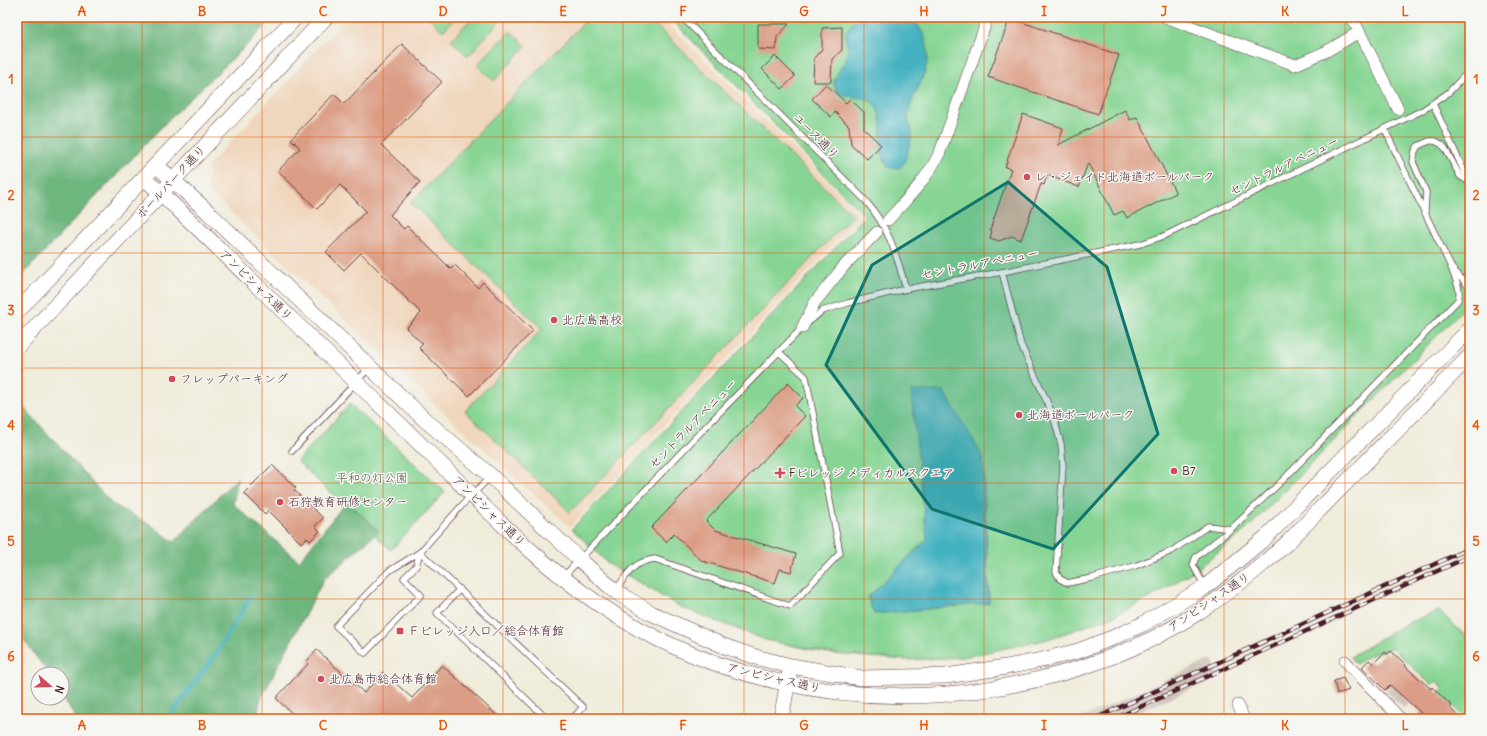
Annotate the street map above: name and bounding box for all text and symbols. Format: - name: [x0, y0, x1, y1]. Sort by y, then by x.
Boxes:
- text: A: [78, 3, 87, 20]
- text: B: [198, 3, 207, 20]
- text: C: [319, 3, 328, 20]
- text: D: [438, 3, 448, 20]
- text: E: [559, 3, 567, 20]
- text: F: [679, 3, 687, 20]
- text: G: [799, 3, 809, 20]
- text: H: [919, 3, 929, 20]
- text: I: [1041, 3, 1047, 20]
- text: J: [1161, 3, 1168, 20]
- text: K: [1281, 3, 1290, 20]
- text: L: [1401, 3, 1409, 20]
- text: 1: [8, 71, 14, 88]
- text: 1: [1473, 71, 1479, 88]
- street label: ユース通り: [790, 110, 842, 162]
- street label: セントラルアベニュー: [1227, 133, 1341, 198]
- street label: ボールパーク通り: [133, 142, 209, 222]
- place label: レ・ジェイド北海道ボールパーク: [1035, 169, 1214, 184]
- marker: レ・ジェイド北海道ボールパーク: [1022, 172, 1032, 182]
- text: 2: [7, 187, 15, 204]
- text: 2: [1472, 187, 1480, 204]
- street label: セントラルアベニュー: [920, 245, 1040, 282]
- street label: アンビシャス通り: [217, 246, 296, 323]
- text: 3: [7, 302, 15, 319]
- text: 3: [1472, 302, 1480, 319]
- place label: 北広島高校: [562, 312, 622, 327]
- marker: 北広島高校: [549, 315, 559, 325]
- place label: フレップパーキング: [180, 371, 288, 386]
- marker: フレップパーキング: [167, 374, 177, 384]
- street label: セントラルアベニュー: [646, 375, 740, 472]
- place label: 北海道ボールパーク: [1027, 407, 1134, 422]
- marker: 北海道ボールパーク: [1014, 410, 1024, 420]
- text: 4: [7, 417, 15, 434]
- text: 4: [1472, 417, 1480, 434]
- place label: B7: [1182, 463, 1196, 478]
- place label: Fビレッジ メディカルスクエア: [789, 465, 954, 480]
- marker: B7: [1169, 466, 1179, 476]
- marker: Fビレッジ メディカルスクエア: [774, 467, 786, 479]
- park label: 平和の灯公園: [336, 470, 408, 485]
- street label: アンビシャス通り: [450, 472, 529, 549]
- place label: 石狩教育研修センター: [288, 494, 408, 509]
- marker: 石狩教育研修センター: [275, 497, 285, 507]
- text: 5: [7, 533, 15, 550]
- text: 5: [1472, 533, 1480, 550]
- street label: アンビシャス通り: [1165, 569, 1253, 635]
- place label: Ｆビレッジ入口／総合体育館: [408, 623, 564, 638]
- marker: Ｆビレッジ入口／総合体育館: [395, 626, 405, 636]
- text: 6: [7, 648, 15, 665]
- text: 6: [1472, 648, 1480, 665]
- street label: アンビシャス通り: [726, 659, 823, 696]
- north arrow: [30, 666, 70, 706]
- place label: 北広島市総合体育館: [329, 671, 437, 686]
- marker: 北広島市総合体育館: [316, 674, 326, 684]
- text: N: [52, 683, 67, 695]
- text: A: [78, 717, 87, 734]
- text: B: [198, 717, 207, 734]
- text: C: [319, 717, 328, 734]
- text: D: [438, 717, 448, 734]
- text: E: [559, 717, 567, 734]
- text: F: [679, 717, 687, 734]
- text: G: [799, 717, 809, 734]
- text: H: [919, 717, 929, 734]
- text: I: [1041, 717, 1047, 734]
- text: J: [1161, 717, 1168, 734]
- text: K: [1281, 717, 1290, 734]
- text: L: [1401, 717, 1409, 734]

